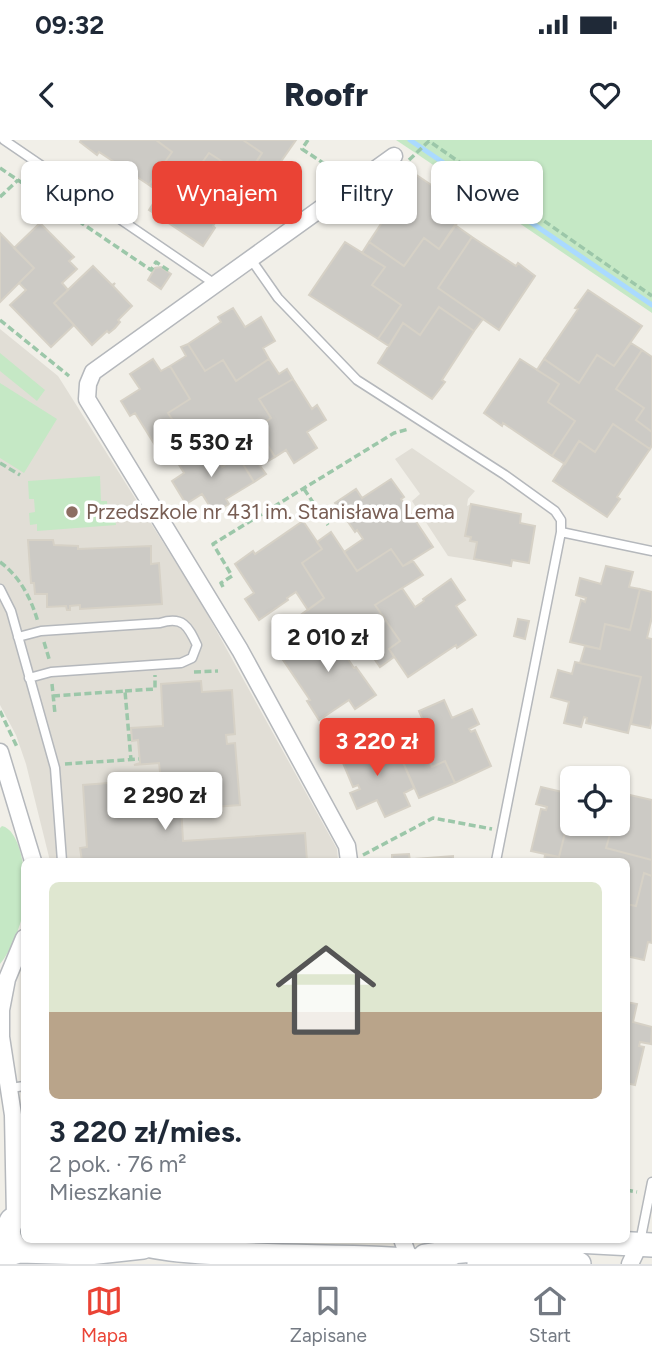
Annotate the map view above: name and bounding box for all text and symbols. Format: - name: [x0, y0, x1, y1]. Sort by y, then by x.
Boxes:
- text: 09:32: [35, 9, 104, 41]
- icon: back: [28, 76, 66, 114]
- text: Roofr: [284, 76, 368, 114]
- icon: heart: [586, 76, 624, 114]
- chip: Kupno: [21, 161, 138, 224]
- chip: Wynajem: [152, 161, 302, 224]
- chip: Filtry: [316, 161, 417, 224]
- chip: Nowe: [431, 161, 543, 224]
- pin: 5 530 zł: [139, 420, 283, 479]
- text: 5 530 zł: [170, 428, 252, 456]
- place label: Przedszkole nr 431 im. Stanisława Lema: [86, 499, 455, 524]
- marker: Przedszkole nr 431 im. Stanisława Lema: [64, 504, 80, 520]
- pin: 2 010 zł: [256, 615, 400, 674]
- text: 2 010 zł: [287, 623, 369, 651]
- pin: 3 220 zł: [305, 718, 449, 778]
- text: 3 220 zł: [336, 727, 418, 755]
- map controls: [560, 766, 630, 836]
- button: locate: [560, 766, 630, 836]
- pin: 2 290 zł: [93, 772, 237, 832]
- text: 2 290 zł: [123, 781, 207, 809]
- icon: home: [263, 927, 389, 1053]
- text: 3 220 zł/mies.: [49, 1113, 242, 1150]
- text: 2 pok. · 76 m²: [49, 1150, 187, 1178]
- text: Mieszkanie: [49, 1178, 162, 1206]
- tab: Mapa: [81, 1282, 128, 1347]
- tab: Zapisane: [290, 1282, 367, 1347]
- tab: Start: [529, 1282, 571, 1347]

